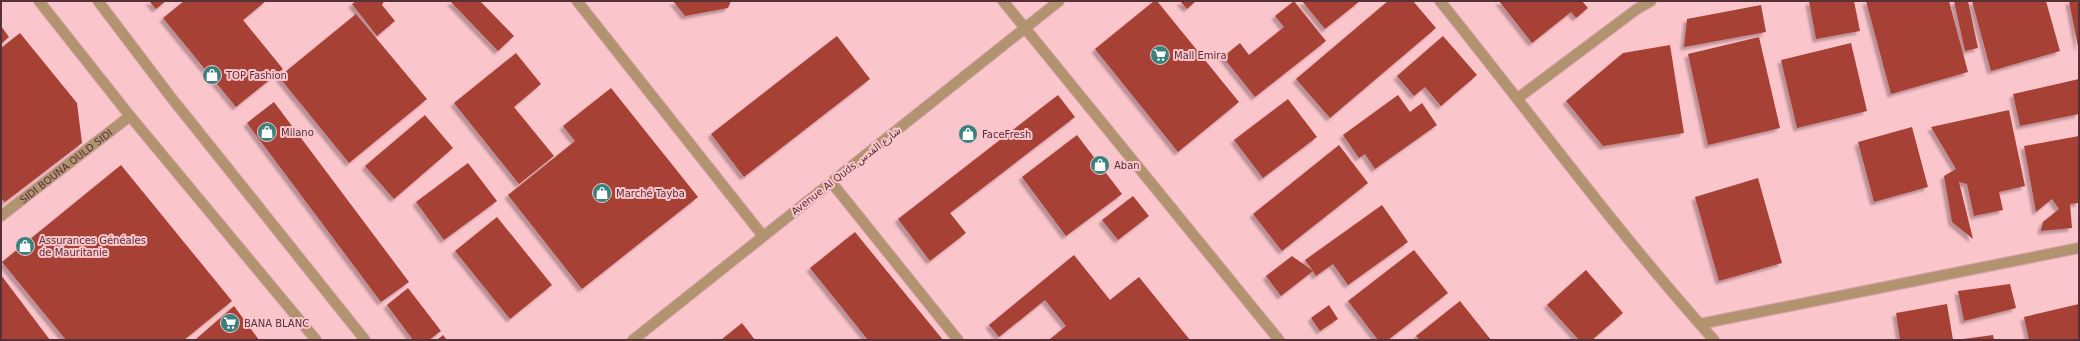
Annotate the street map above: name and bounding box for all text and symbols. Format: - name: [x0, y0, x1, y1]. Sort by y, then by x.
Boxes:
- supermarket icon: Mall Emira: [1149, 44, 1171, 66]
- place label: Mall Emira: [1174, 50, 1227, 61]
- shop icon: TOP Fashion: [201, 64, 223, 86]
- place label: TOP Fashion: [225, 70, 287, 81]
- shop icon: Milano: [256, 121, 278, 143]
- shop icon: FaceFresh: [957, 123, 979, 145]
- street label: Avenue Al Quds شارع القدس: [789, 125, 904, 218]
- street label: SIDI BOUNA OULD SIDI: [17, 126, 114, 205]
- place label: Milano: [281, 127, 314, 138]
- place label: FaceFresh: [982, 129, 1031, 140]
- shop icon: Aban: [1089, 154, 1111, 176]
- place label: Aban: [1114, 160, 1140, 171]
- shop icon: Marché Tayba: [591, 182, 613, 204]
- place label: Marché Tayba: [616, 188, 685, 199]
- shop icon: Assurances Généales de Mauritanie: [14, 235, 36, 257]
- place label: Assurances Généales de Mauritanie: [39, 235, 146, 258]
- supermarket icon: BANA BLANC: [219, 312, 241, 334]
- place label: BANA BLANC: [244, 318, 309, 329]

